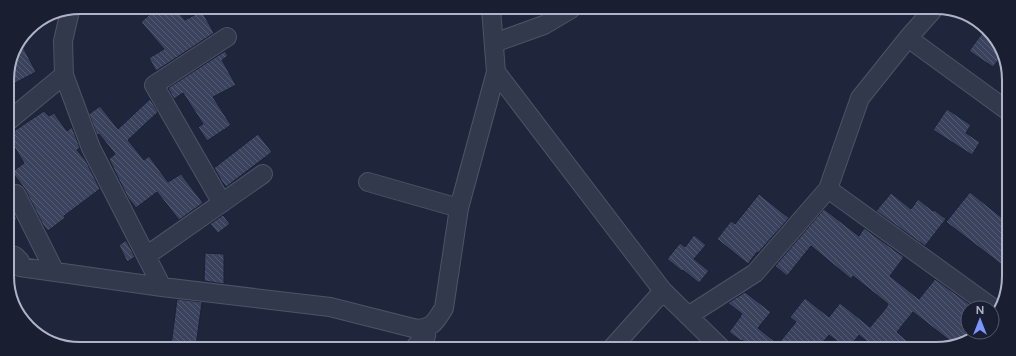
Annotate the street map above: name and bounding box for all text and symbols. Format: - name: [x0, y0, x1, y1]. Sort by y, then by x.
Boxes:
- north arrow: [960, 300, 1000, 340]
- text: N: [976, 304, 984, 317]

